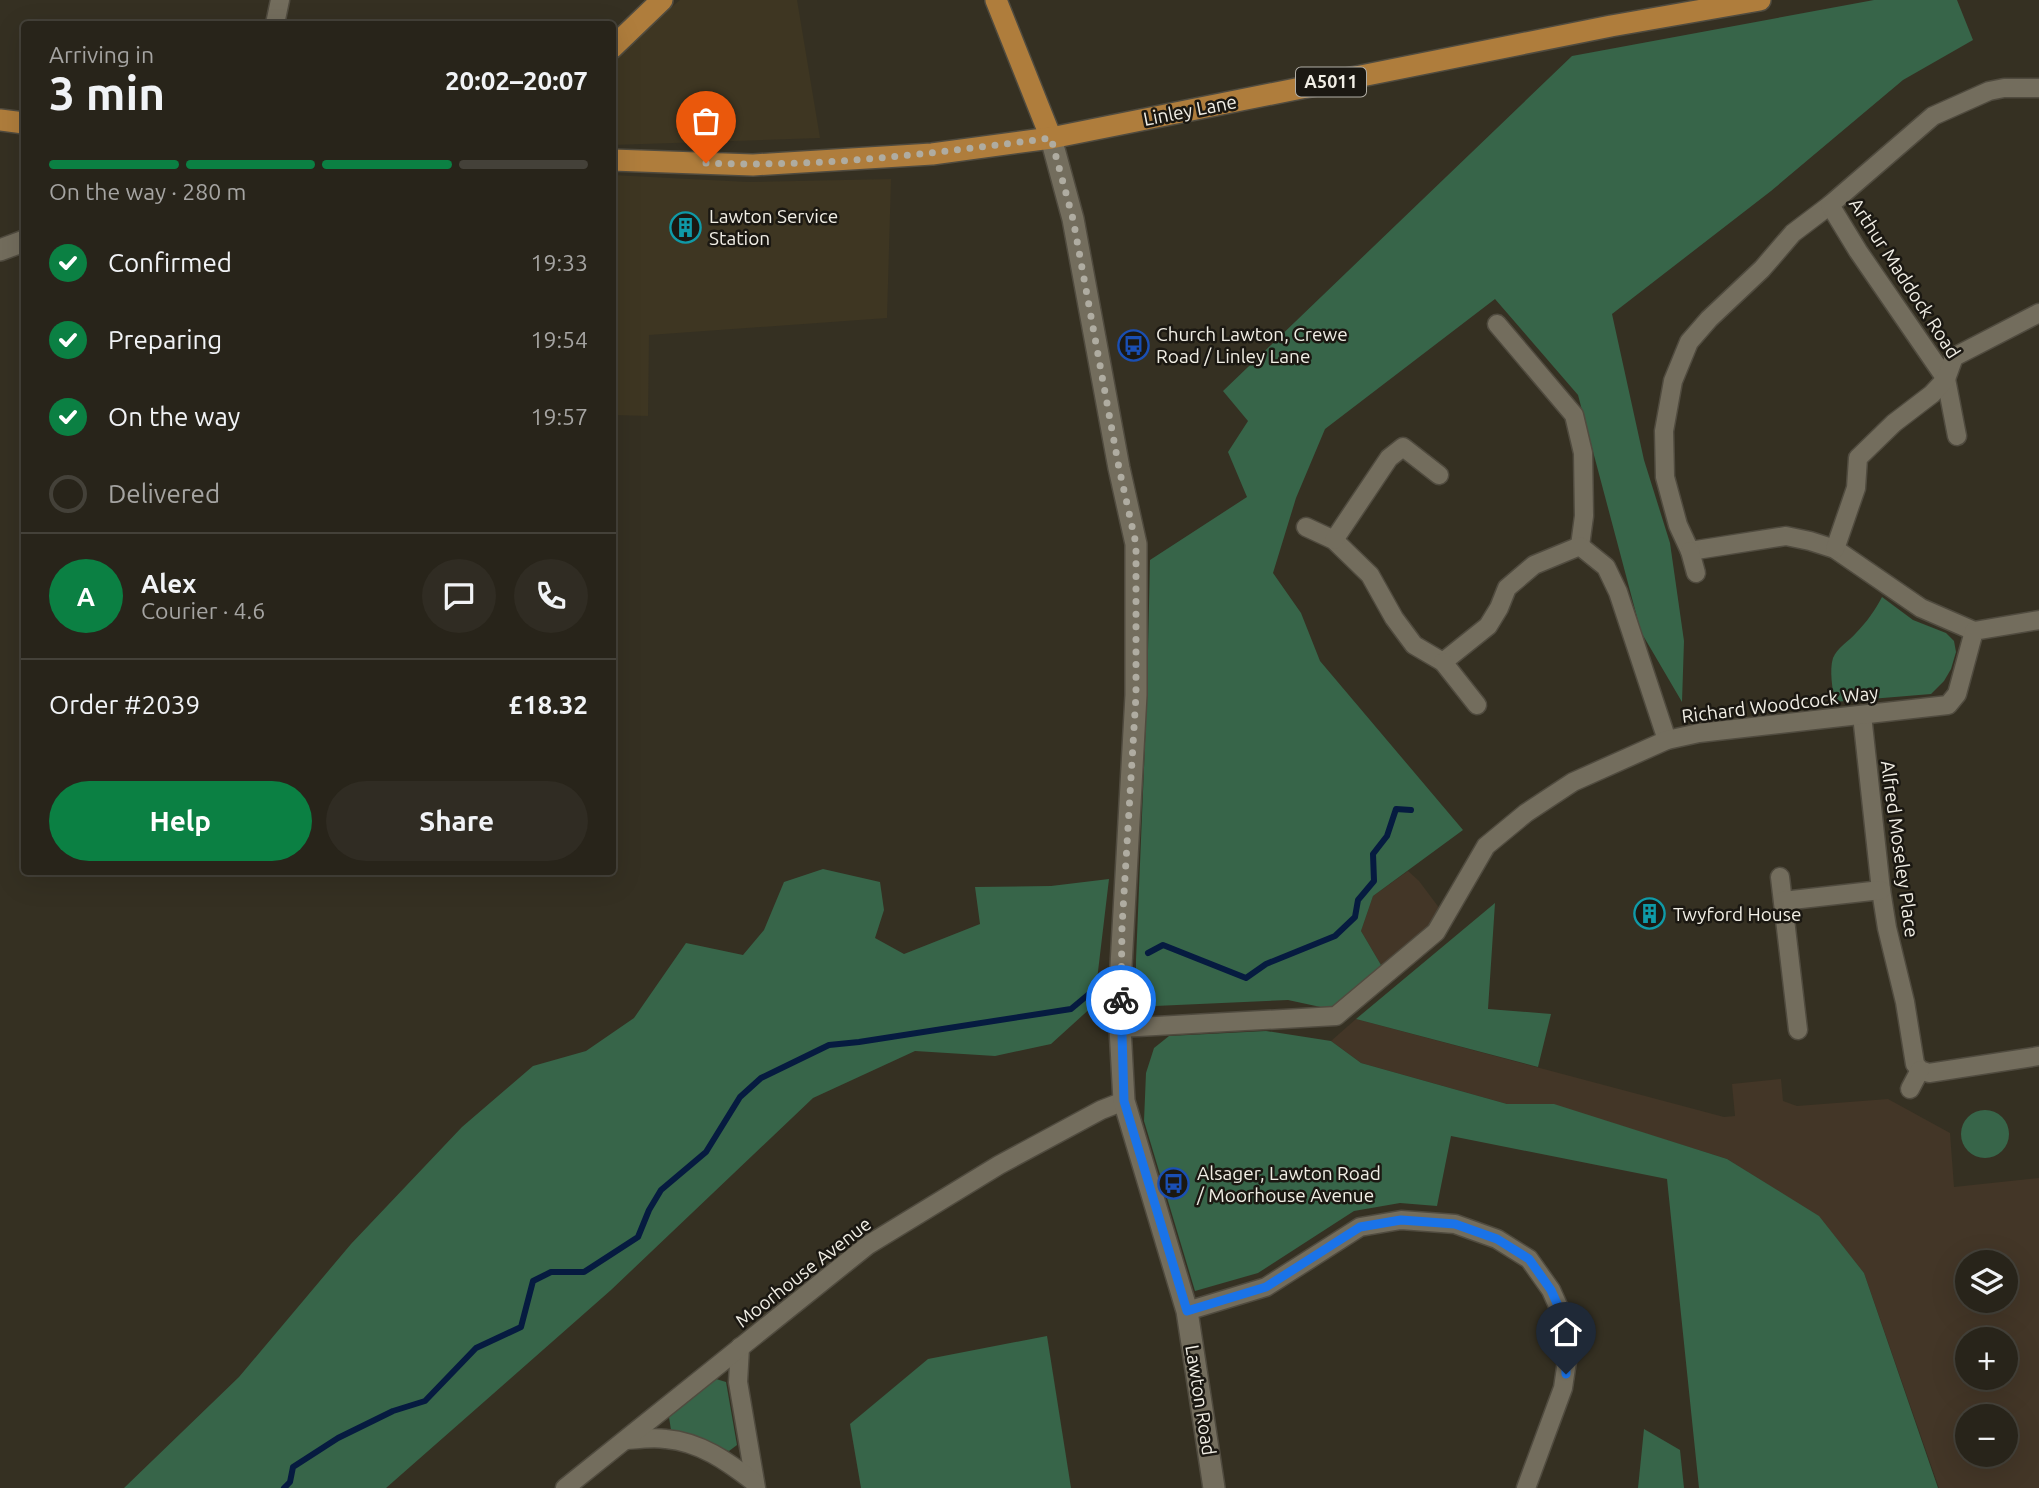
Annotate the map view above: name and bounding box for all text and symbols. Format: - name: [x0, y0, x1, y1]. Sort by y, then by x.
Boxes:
- text: Arriving in: [49, 42, 154, 67]
- text: 20:02–20:07: [445, 66, 588, 95]
- text: 3 min: [49, 67, 165, 119]
- road number: A5011: [1296, 68, 1366, 96]
- street label: Linley Lane: [1141, 90, 1239, 130]
- pin: [676, 91, 736, 163]
- icon: bag: [687, 102, 725, 140]
- text: On the way · 280 m: [49, 179, 246, 204]
- street label: Arthur Maddock Road: [1845, 194, 1965, 362]
- place label: Lawton Service Station: [709, 205, 838, 249]
- building icon: Lawton Service Station: [669, 210, 703, 244]
- icon: check: [49, 244, 87, 282]
- text: Confirmed: [108, 248, 232, 277]
- text: 19:33: [530, 250, 588, 275]
- icon: check: [49, 321, 87, 359]
- place label: Church Lawton, Crewe Road / Linley Lane: [1156, 323, 1348, 367]
- text: Preparing: [108, 325, 222, 354]
- text: 19:54: [530, 327, 588, 352]
- bus stop icon: Church Lawton, Crewe Road / Linley Lane: [1116, 328, 1150, 362]
- icon: check: [49, 398, 87, 436]
- text: On the way: [108, 402, 240, 431]
- text: 19:57: [530, 404, 588, 429]
- text: Delivered: [108, 479, 220, 508]
- button: chat: [422, 559, 496, 633]
- button: phone: [514, 559, 588, 633]
- text: Alex: [141, 569, 196, 598]
- text: A: [77, 582, 95, 611]
- text: Courier · 4.6: [141, 598, 265, 623]
- street label: Richard Woodcock Way: [1680, 681, 1880, 727]
- text: Order #2039: [49, 690, 200, 719]
- text: £18.32: [508, 690, 588, 719]
- street label: Alfred Moseley Place: [1877, 759, 1923, 939]
- button: Help: [49, 781, 312, 861]
- button: Share: [326, 781, 588, 861]
- building icon: Twyford House: [1633, 897, 1667, 931]
- place label: Twyford House: [1673, 903, 1801, 925]
- courier: [1086, 965, 1156, 1035]
- icon: bike: [1102, 981, 1140, 1019]
- place label: Alsager, Lawton Road / Moorhouse Avenue: [1196, 1162, 1381, 1206]
- bus stop icon: Alsager, Lawton Road / Moorhouse Avenue: [1157, 1167, 1191, 1201]
- street label: Moorhouse Avenue: [731, 1212, 875, 1332]
- map controls: [1955, 1250, 2018, 1467]
- button: layers: [1955, 1250, 2018, 1313]
- pin: [1536, 1302, 1596, 1374]
- icon: home: [1547, 1313, 1585, 1351]
- button: +: [1955, 1327, 2018, 1390]
- street label: Lawton Road: [1181, 1343, 1221, 1457]
- button: −: [1955, 1404, 2018, 1467]

